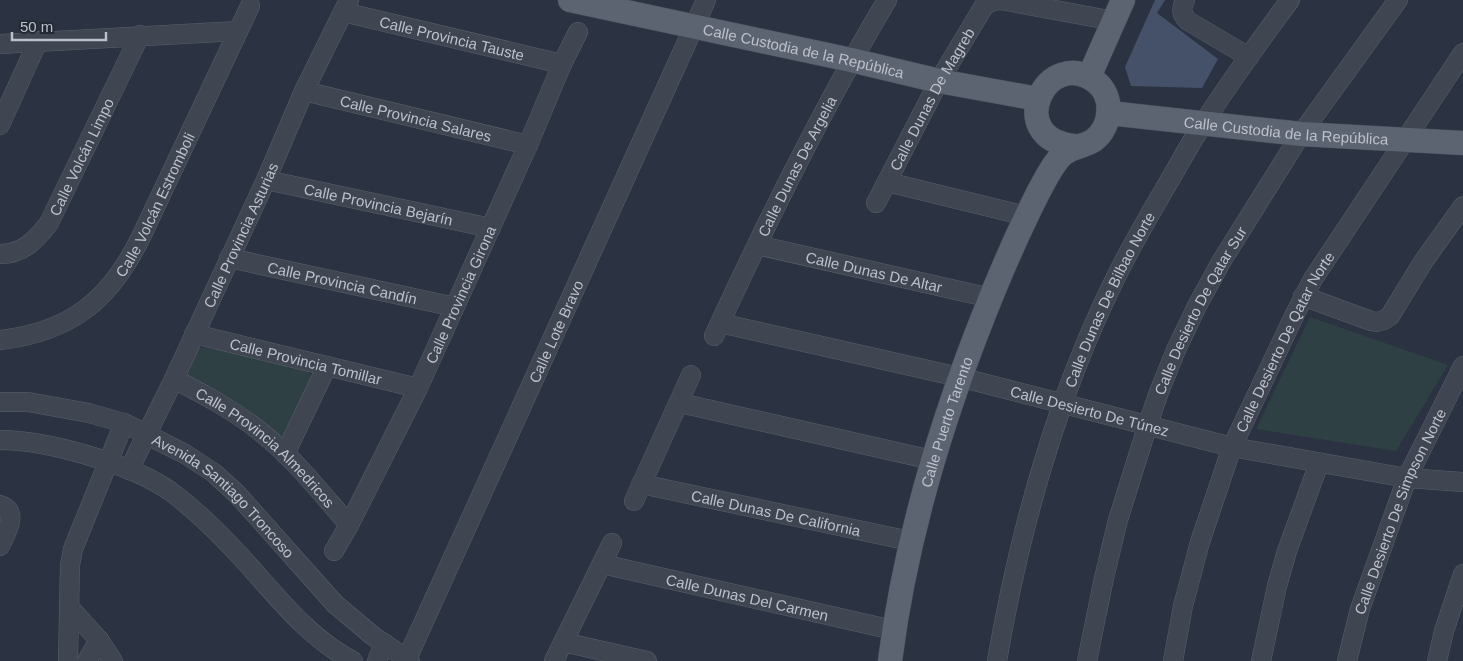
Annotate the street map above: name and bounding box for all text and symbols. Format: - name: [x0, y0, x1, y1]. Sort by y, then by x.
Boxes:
- scale bar: [12, 10, 106, 42]
- street label: Calle Provincia Tauste: [378, 12, 526, 63]
- text: 50 m: [20, 18, 53, 35]
- street label: Calle Custodia de la República: [702, 20, 906, 81]
- street label: Calle Dunas De Magreb: [886, 25, 978, 173]
- street label: Calle Provincia Salares: [338, 92, 493, 144]
- street label: Calle Dunas De Argelia: [754, 92, 840, 239]
- street label: Calle Volcán Limpo: [45, 95, 117, 218]
- street label: Calle Custodia de la República: [1183, 113, 1389, 147]
- street label: Calle Volcán Estromboli: [112, 130, 198, 280]
- street label: Calle Provincia Asturias: [200, 160, 281, 310]
- street label: Calle Provincia Bejarín: [302, 180, 455, 228]
- street label: Calle Dunas De Bilbao Norte: [1061, 209, 1158, 390]
- street label: Calle Provincia Girona: [422, 222, 499, 366]
- street label: Calle Desierto De Qatar Sur: [1150, 223, 1250, 397]
- street label: Calle Dunas De Altar: [804, 248, 944, 295]
- street label: Calle Desierto De Qatar Norte: [1232, 248, 1337, 435]
- street label: Calle Provincia Candín: [266, 258, 419, 307]
- street label: Calle Lote Bravo: [525, 277, 586, 385]
- street label: Calle Provincia Tomillar: [228, 334, 383, 387]
- street label: Calle Puerto Tarento: [917, 354, 976, 489]
- street label: Calle Desierto De Túnez: [1009, 382, 1171, 439]
- street label: Calle Provincia Almedricos: [193, 384, 339, 511]
- street label: Calle Desierto De Simpson Norte: [1350, 406, 1449, 617]
- street label: Avenida Santiago Troncoso: [150, 430, 298, 561]
- street label: Calle Dunas De California: [690, 486, 863, 539]
- street label: Calle Dunas Del Carmen: [664, 570, 830, 624]

